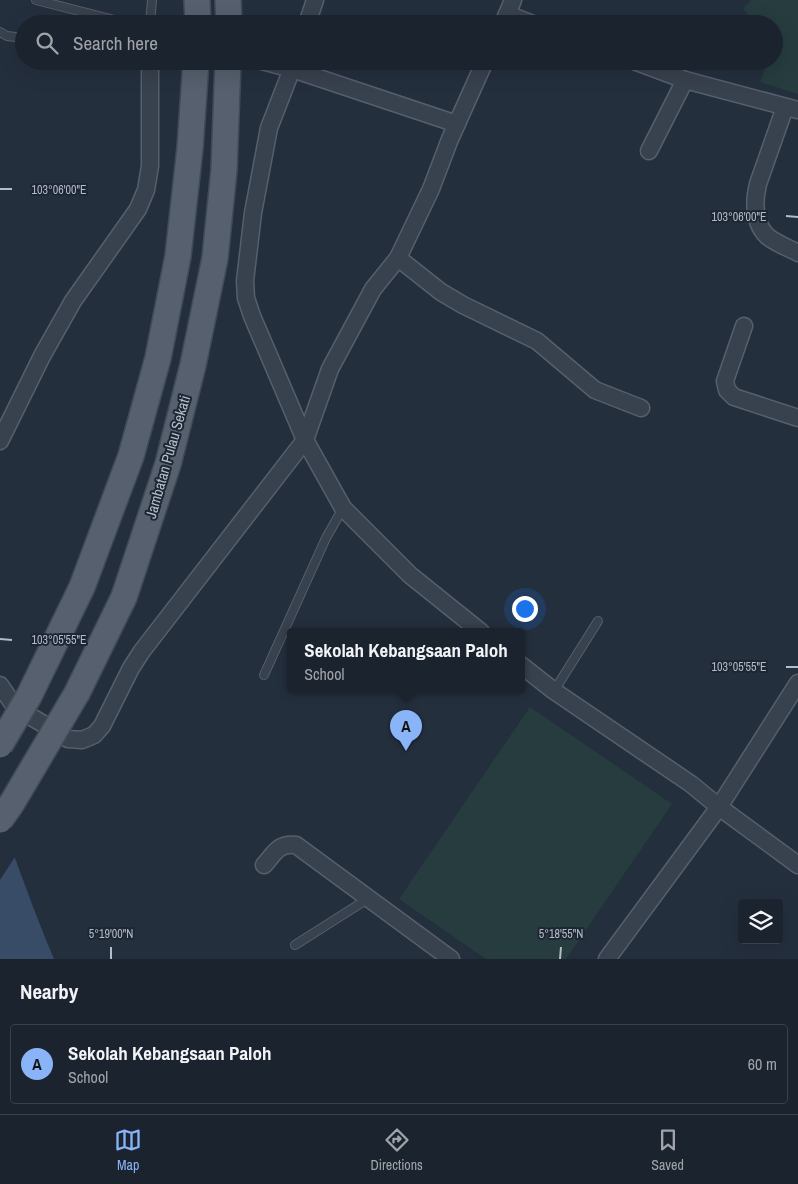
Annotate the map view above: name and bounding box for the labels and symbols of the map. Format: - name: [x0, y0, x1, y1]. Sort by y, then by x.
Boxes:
- text: 103°06'00"E: [31, 182, 87, 198]
- text: 103°06'00"E: [711, 209, 767, 225]
- street label: Jambatan Pulau Sekati: [140, 393, 195, 521]
- your location: [512, 596, 538, 622]
- text: 103°05'55"E: [31, 632, 87, 648]
- text: 103°05'55"E: [711, 659, 767, 675]
- pin: A: [390, 710, 422, 751]
- text: 5°19'00"N: [89, 926, 133, 942]
- text: 5°18'55"N: [539, 926, 583, 942]

